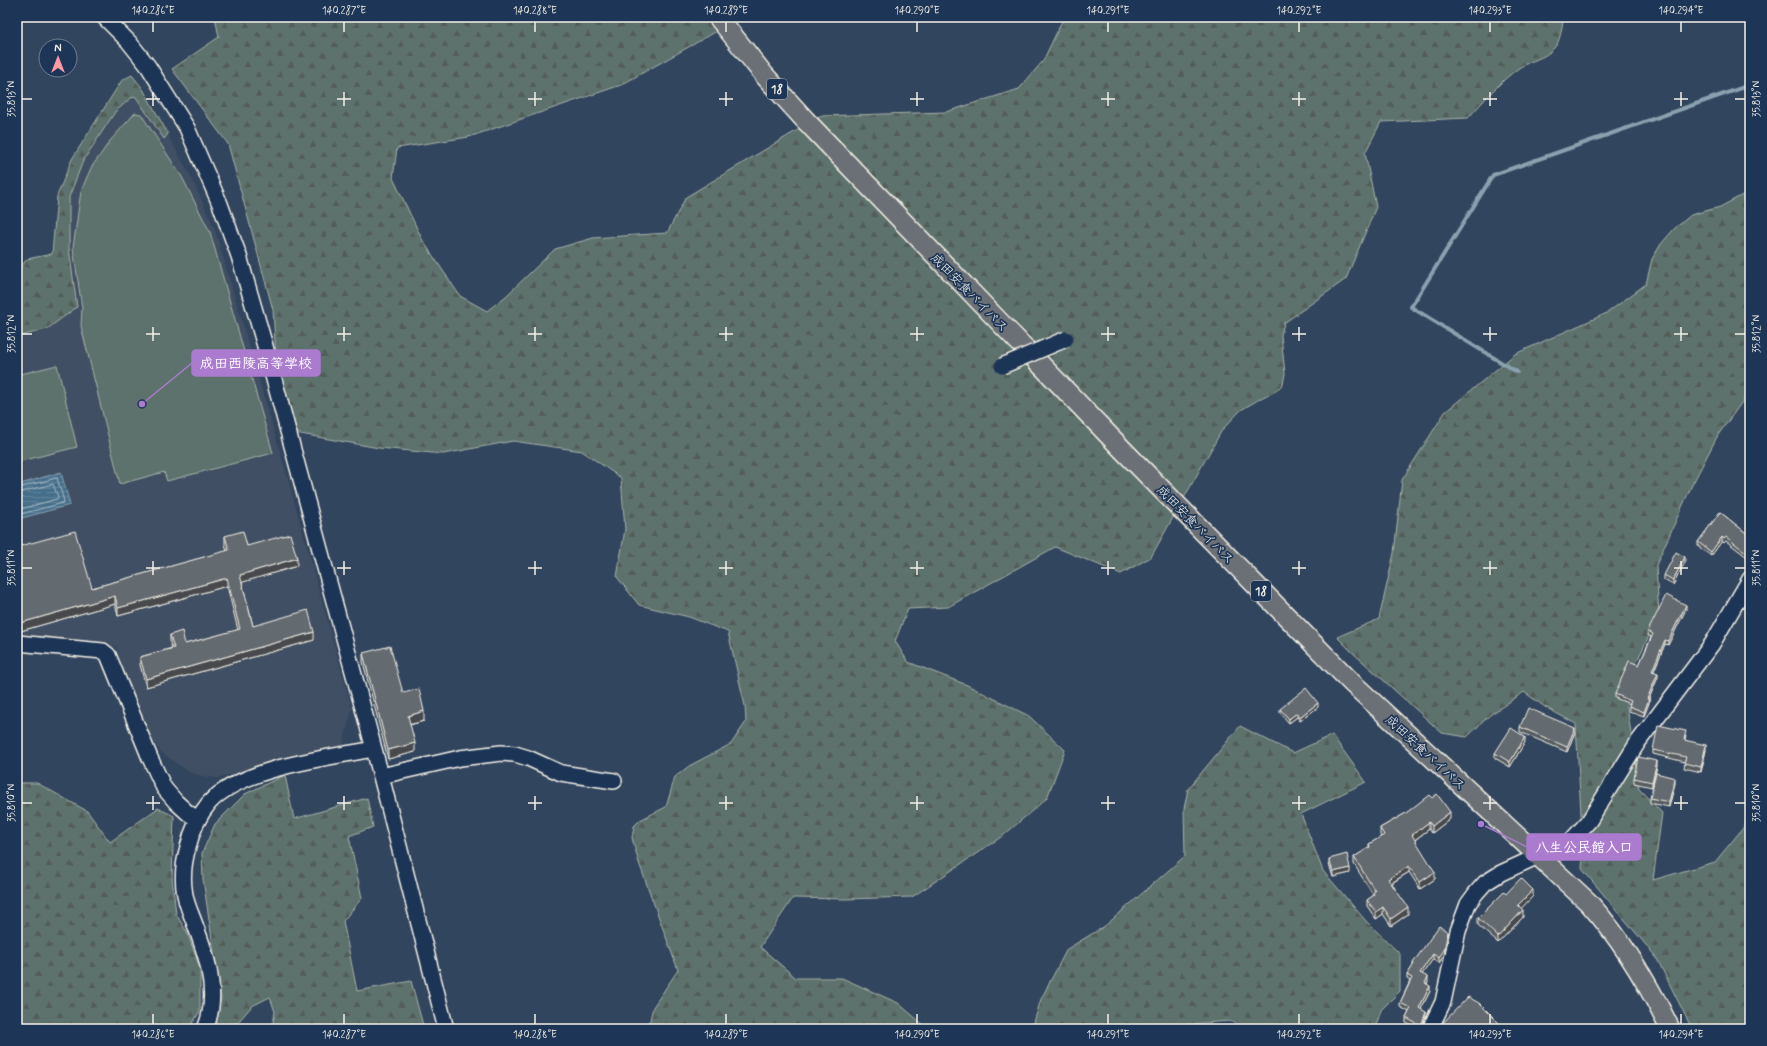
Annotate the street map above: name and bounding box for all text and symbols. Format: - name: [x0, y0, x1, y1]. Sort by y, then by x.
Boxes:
- text: 140.286°E: [131, 4, 175, 18]
- text: 140.287°E: [322, 4, 366, 18]
- text: 140.288°E: [513, 4, 557, 18]
- text: 140.289°E: [704, 4, 748, 18]
- text: 140.290°E: [895, 4, 940, 18]
- text: 140.291°E: [1087, 4, 1130, 18]
- text: 140.292°E: [1277, 4, 1322, 18]
- text: 140.293°E: [1468, 4, 1512, 18]
- text: 140.294°E: [1659, 4, 1704, 18]
- north arrow: [38, 38, 78, 78]
- text: N: [54, 42, 62, 56]
- road number: 18: [767, 79, 787, 99]
- text: 35.813°N: [5, 81, 19, 117]
- text: 35.813°N: [1750, 81, 1764, 117]
- street label: 成田安食バイパス: [927, 250, 1011, 336]
- text: 35.812°N: [5, 315, 19, 353]
- text: 35.812°N: [1750, 315, 1764, 353]
- callout: 成田西陵高等学校: [192, 350, 320, 376]
- text: 成田西陵高等学校: [200, 355, 312, 373]
- street label: 成田安食バイパス: [1153, 482, 1237, 568]
- text: 35.811°N: [5, 550, 19, 586]
- text: 35.811°N: [1750, 550, 1764, 586]
- road number: 18: [1251, 581, 1271, 601]
- street label: 成田安食バイパス: [1381, 712, 1469, 795]
- text: 35.810°N: [5, 784, 19, 822]
- text: 35.810°N: [1750, 784, 1764, 822]
- callout: 八生公民館入口: [1527, 834, 1641, 860]
- text: 八生公民館入口: [1535, 839, 1633, 857]
- text: 140.286°E: [131, 1028, 175, 1042]
- text: 140.287°E: [322, 1028, 366, 1042]
- text: 140.288°E: [513, 1028, 557, 1042]
- text: 140.289°E: [704, 1028, 748, 1042]
- text: 140.290°E: [895, 1028, 940, 1042]
- text: 140.291°E: [1087, 1028, 1130, 1042]
- text: 140.292°E: [1277, 1028, 1322, 1042]
- text: 140.293°E: [1468, 1028, 1512, 1042]
- text: 140.294°E: [1659, 1028, 1704, 1042]

